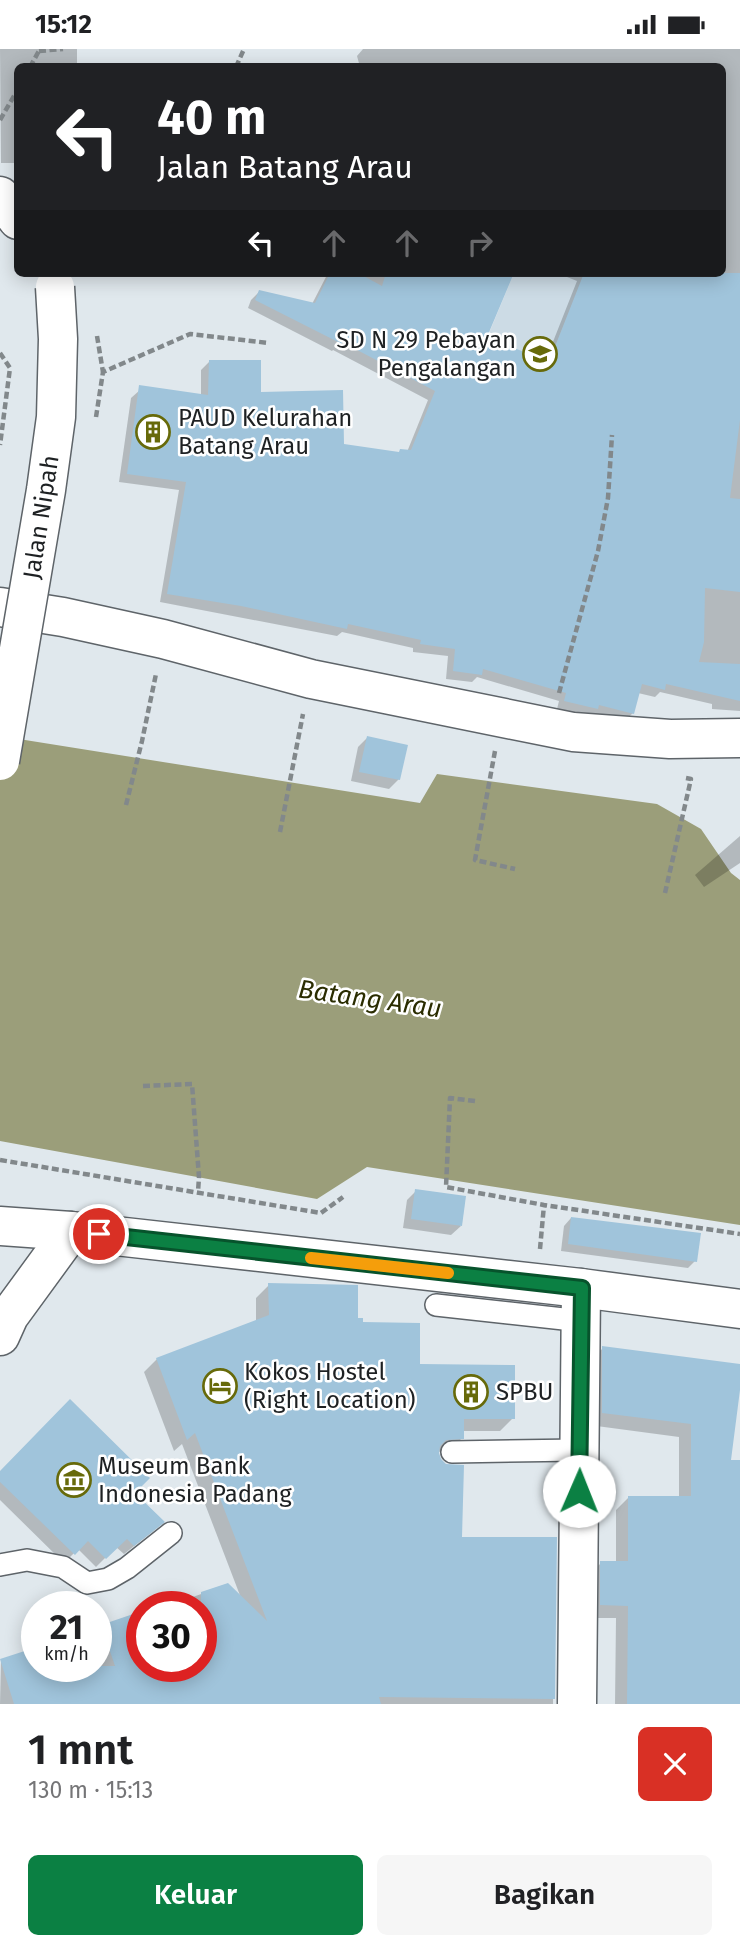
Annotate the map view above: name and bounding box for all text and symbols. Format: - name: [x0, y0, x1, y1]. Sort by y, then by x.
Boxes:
- text: 15:12: [35, 9, 92, 40]
- text: 40 m: [157, 88, 266, 147]
- icon: left: [42, 91, 133, 182]
- text: Jalan Batang Arau: [157, 148, 413, 186]
- icon: left: [242, 224, 280, 262]
- icon: ahead: [315, 224, 353, 262]
- icon: ahead: [388, 224, 426, 262]
- icon: right: [461, 224, 499, 262]
- place label: SD N 29 Pebayan Pengalangan: [336, 326, 516, 382]
- school or university icon: SD N 29 Pebayan Pengalangan: [521, 335, 559, 373]
- place label: PAUD Kelurahan Batang Arau: [178, 404, 352, 460]
- building icon: PAUD Kelurahan Batang Arau: [134, 413, 172, 451]
- street label: Jalan Nipah: [17, 453, 65, 581]
- water label: Batang Arau: [296, 974, 444, 1024]
- pin: [69, 1204, 129, 1264]
- icon: arrive: [80, 1215, 118, 1253]
- place label: Kokos Hostel (Right Location): [244, 1358, 416, 1414]
- hotel icon: Kokos Hostel (Right Location): [201, 1367, 239, 1405]
- building icon: SPBU: [452, 1373, 490, 1411]
- place label: SPBU: [496, 1378, 554, 1406]
- place label: Museum Bank Indonesia Padang: [98, 1452, 292, 1508]
- position arrow: [542, 1454, 616, 1528]
- museum icon: Museum Bank Indonesia Padang: [55, 1461, 93, 1499]
- speed limit sign: 30: [126, 1591, 217, 1682]
- text: 21: [50, 1606, 83, 1648]
- text: km/h: [44, 1643, 89, 1665]
- text: 1 mnt: [28, 1725, 133, 1775]
- button: close: [638, 1727, 712, 1801]
- text: 130 m · 15:13: [28, 1776, 153, 1804]
- button: Keluar: [28, 1855, 363, 1935]
- button: Bagikan: [377, 1855, 712, 1935]

